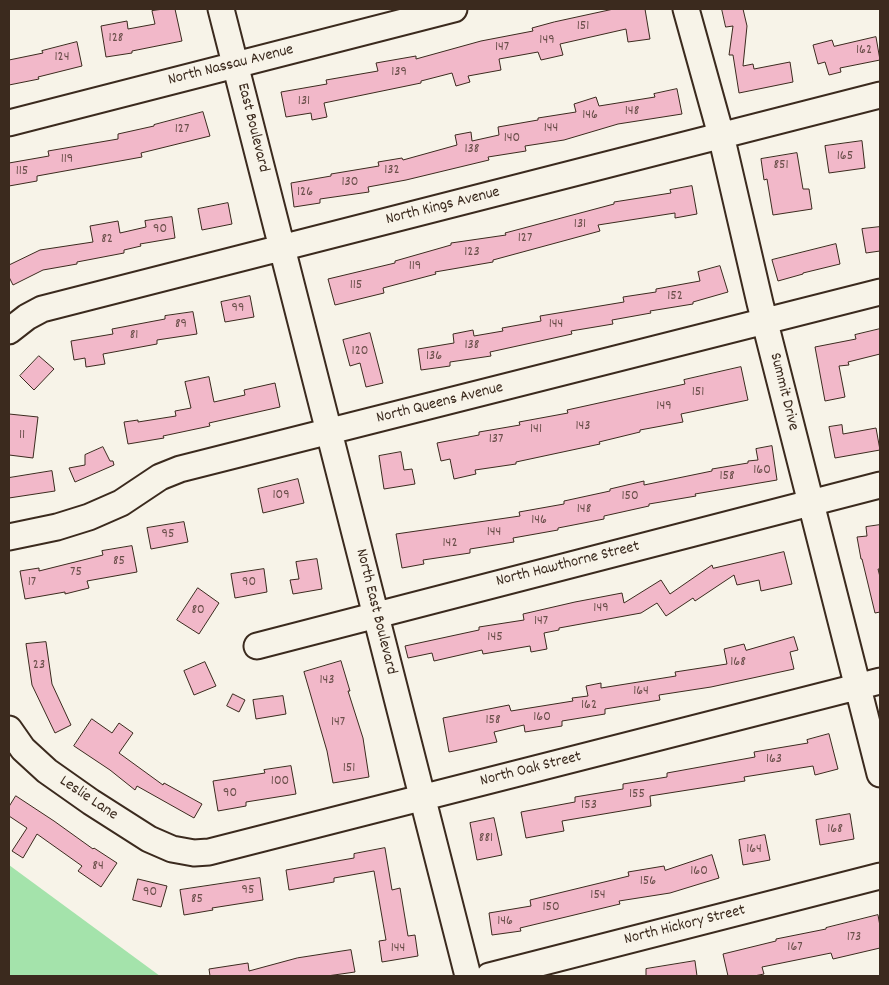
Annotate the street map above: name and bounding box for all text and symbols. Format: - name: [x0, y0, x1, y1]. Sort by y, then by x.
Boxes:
- house number: 151: [577, 19, 589, 35]
- house number: 128: [109, 31, 123, 47]
- house number: 149: [539, 33, 555, 49]
- house number: 147: [495, 40, 509, 56]
- street label: North Nassau Avenue: [166, 41, 296, 91]
- house number: 162: [856, 43, 872, 59]
- house number: 124: [55, 50, 69, 66]
- house number: 139: [391, 65, 407, 81]
- street label: East Boulevard: [232, 81, 272, 175]
- house number: 131: [298, 94, 310, 110]
- house number: 148: [625, 104, 639, 120]
- house number: 146: [582, 108, 598, 124]
- house number: 144: [544, 121, 558, 137]
- house number: 127: [175, 122, 189, 138]
- house number: 140: [504, 131, 520, 147]
- house number: 138: [465, 142, 479, 158]
- house number: 165: [837, 149, 853, 165]
- house number: 119: [61, 152, 73, 168]
- house number: 851: [773, 158, 789, 174]
- house number: 132: [384, 163, 400, 179]
- house number: 115: [16, 164, 28, 180]
- house number: 130: [342, 175, 358, 191]
- street label: North Kings Avenue: [384, 184, 502, 230]
- house number: 126: [297, 185, 313, 201]
- house number: 131: [574, 217, 586, 233]
- house number: 90: [153, 222, 167, 238]
- house number: 127: [518, 231, 532, 247]
- house number: 82: [101, 232, 113, 248]
- house number: 123: [464, 245, 480, 261]
- house number: 119: [409, 259, 421, 275]
- house number: 115: [350, 278, 362, 294]
- house number: 152: [667, 289, 683, 305]
- house number: 99: [232, 301, 244, 317]
- house number: 89: [175, 317, 187, 333]
- house number: 144: [549, 317, 563, 333]
- house number: 81: [130, 328, 138, 344]
- house number: 138: [465, 338, 479, 354]
- house number: 120: [352, 344, 368, 360]
- house number: 136: [426, 349, 442, 365]
- street label: Summit Drive: [764, 351, 802, 433]
- street label: North Queens Avenue: [375, 379, 505, 429]
- house number: 151: [692, 385, 704, 401]
- house number: 149: [656, 399, 672, 415]
- house number: 143: [575, 419, 591, 435]
- house number: 141: [530, 422, 542, 438]
- house number: 11: [19, 428, 25, 444]
- house number: 137: [489, 432, 503, 448]
- house number: 160: [753, 463, 771, 479]
- house number: 158: [719, 469, 735, 485]
- house number: 109: [272, 488, 290, 504]
- house number: 150: [621, 489, 639, 505]
- house number: 148: [577, 502, 591, 518]
- house number: 146: [531, 513, 547, 529]
- house number: 144: [487, 525, 501, 541]
- house number: 95: [162, 527, 174, 543]
- house number: 142: [443, 536, 457, 552]
- street label: North Hawthorne Street: [494, 538, 642, 592]
- street label: North East Boulevard: [350, 547, 400, 677]
- house number: 85: [113, 554, 125, 570]
- house number: 75: [70, 565, 82, 581]
- house number: 17: [28, 575, 36, 591]
- house number: 90: [242, 575, 256, 591]
- house number: 149: [593, 601, 609, 617]
- house number: 80: [191, 603, 205, 619]
- house number: 147: [534, 614, 548, 630]
- house number: 145: [487, 630, 503, 646]
- house number: 168: [730, 655, 746, 671]
- house number: 23: [33, 658, 45, 674]
- house number: 143: [319, 673, 335, 689]
- house number: 164: [633, 684, 649, 700]
- house number: 162: [581, 698, 597, 714]
- house number: 160: [533, 710, 551, 726]
- house number: 158: [485, 713, 501, 729]
- house number: 147: [331, 715, 345, 731]
- street label: North Oak Street: [478, 748, 584, 792]
- house number: 163: [766, 752, 782, 768]
- house number: 151: [343, 761, 355, 777]
- street label: Leslie Lane: [55, 773, 121, 825]
- house number: 100: [271, 774, 289, 790]
- house number: 90: [223, 786, 237, 802]
- house number: 155: [629, 787, 645, 803]
- house number: 153: [581, 798, 597, 814]
- house number: 168: [827, 822, 843, 838]
- house number: 881: [479, 831, 493, 847]
- house number: 164: [746, 842, 762, 858]
- house number: 84: [92, 859, 104, 875]
- house number: 160: [690, 864, 708, 880]
- house number: 156: [640, 874, 656, 890]
- house number: 95: [242, 883, 254, 899]
- house number: 90: [143, 885, 157, 901]
- house number: 154: [590, 888, 606, 904]
- house number: 85: [191, 892, 203, 908]
- house number: 150: [542, 900, 560, 916]
- street label: North Hickory Street: [622, 902, 748, 950]
- house number: 146: [497, 914, 513, 930]
- house number: 173: [847, 930, 861, 946]
- house number: 167: [787, 940, 803, 956]
- house number: 144: [391, 941, 405, 957]

